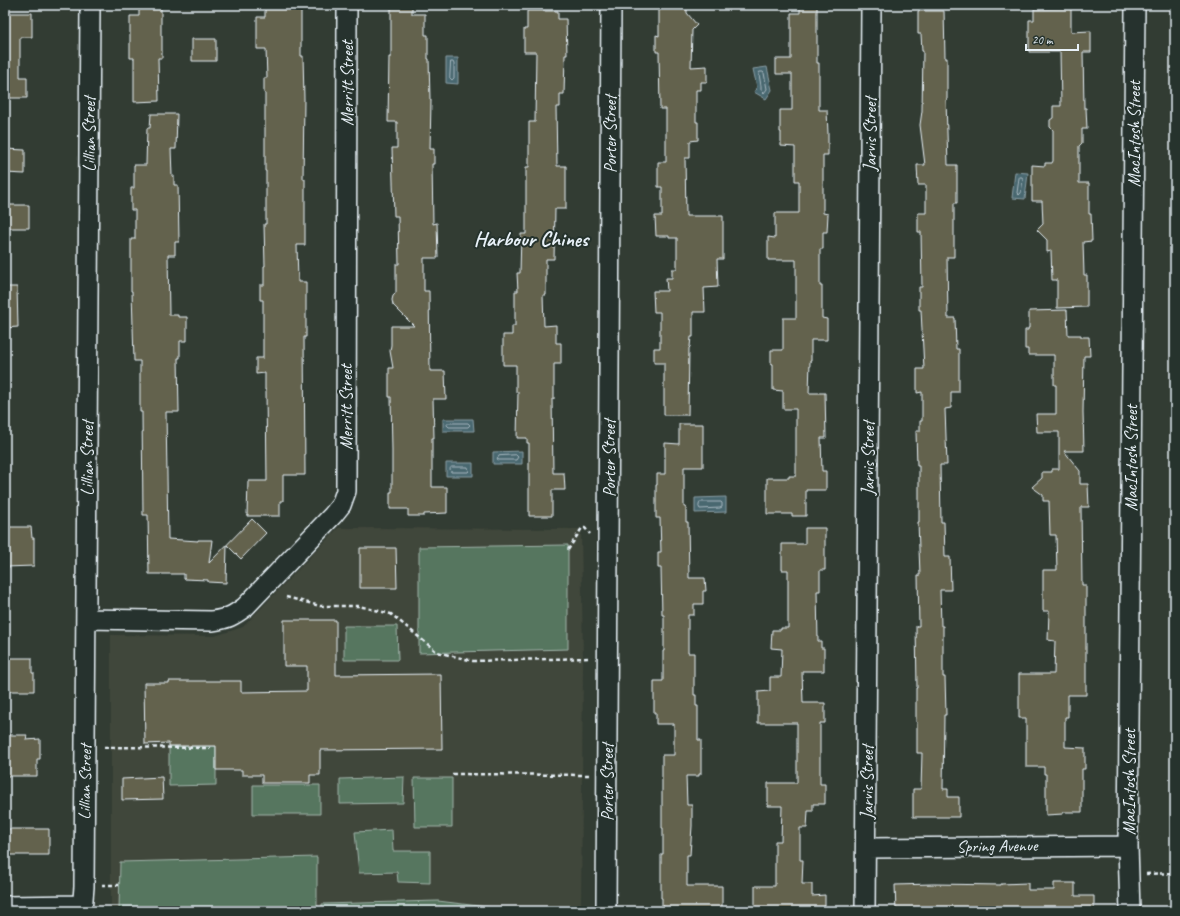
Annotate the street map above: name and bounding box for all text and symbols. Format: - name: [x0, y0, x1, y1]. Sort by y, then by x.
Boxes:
- scale bar: [1026, 26, 1078, 52]
- text: 20 m: [1032, 32, 1054, 48]
- street label: Merritt Street: [337, 38, 358, 126]
- street label: MacIntosh Street: [1124, 79, 1145, 187]
- street label: Porter Street: [600, 93, 621, 173]
- street label: Lillian Street: [79, 94, 100, 172]
- street label: Jarvis Street: [860, 94, 881, 172]
- district label: Harbour Chines: [474, 226, 591, 252]
- street label: Merritt Street: [336, 362, 357, 450]
- street label: MacIntosh Street: [1121, 403, 1142, 511]
- street label: Porter Street: [599, 417, 620, 497]
- street label: Lillian Street: [77, 418, 98, 496]
- street label: Jarvis Street: [858, 418, 879, 496]
- street label: MacIntosh Street: [1119, 727, 1140, 835]
- street label: Porter Street: [597, 741, 618, 821]
- street label: Lillian Street: [74, 742, 96, 820]
- street label: Jarvis Street: [857, 742, 878, 820]
- street label: Spring Avenue: [956, 835, 1039, 857]

